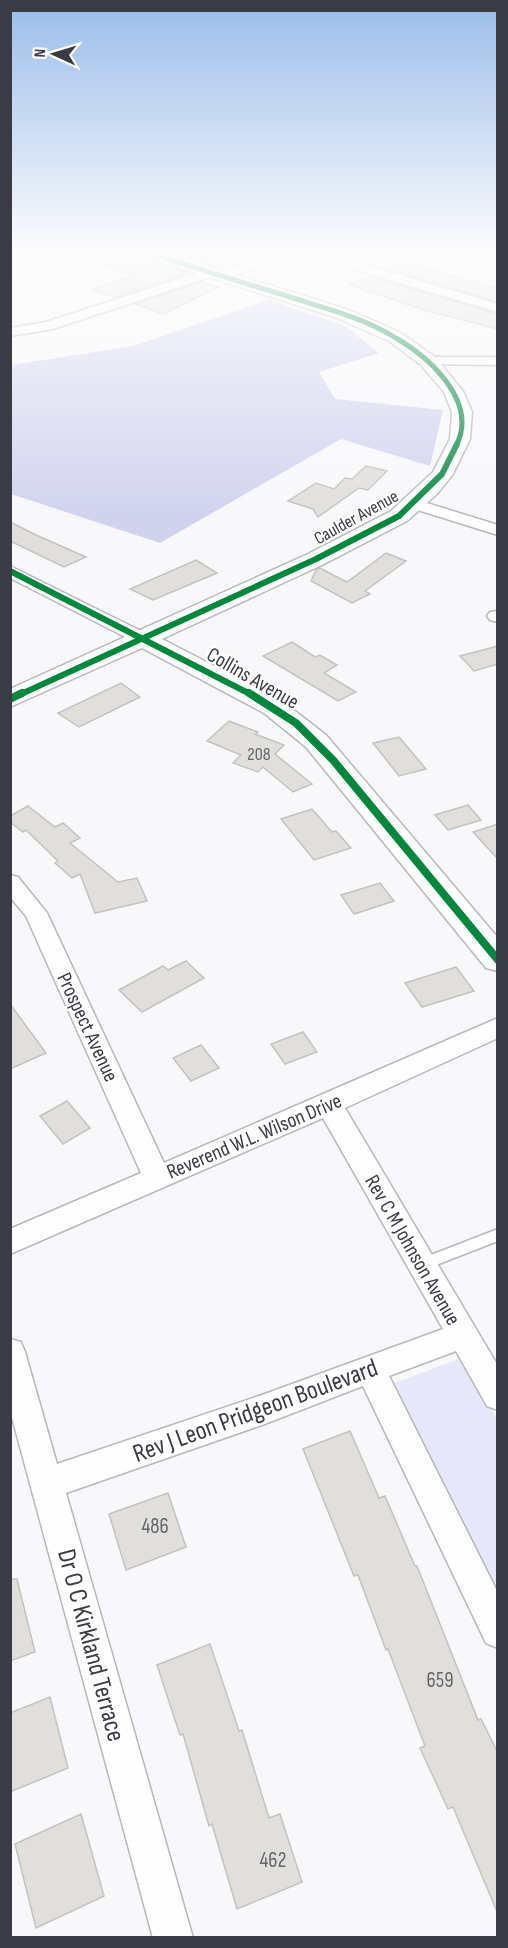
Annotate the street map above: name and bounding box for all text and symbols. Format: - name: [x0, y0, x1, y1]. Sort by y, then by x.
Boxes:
- north arrow: [24, 24, 84, 84]
- text: N: [31, 48, 50, 58]
- street label: Caulder Avenue: [310, 486, 402, 549]
- street label: Collins Avenue: [202, 642, 303, 715]
- house number: 208: [247, 744, 271, 765]
- street label: Prospect Avenue: [51, 969, 124, 1086]
- street label: Reverend W.L. Wilson Drive: [163, 1088, 345, 1185]
- street label: Rev C M Johnson Avenue: [359, 1171, 466, 1330]
- street label: Rev J Leon Pridgeon Boulevard: [129, 1353, 382, 1470]
- house number: 486: [141, 1514, 169, 1539]
- street label: Dr O C Kirkland Terrace: [50, 1546, 131, 1745]
- house number: 659: [427, 1668, 453, 1693]
- house number: 462: [260, 1848, 286, 1873]

